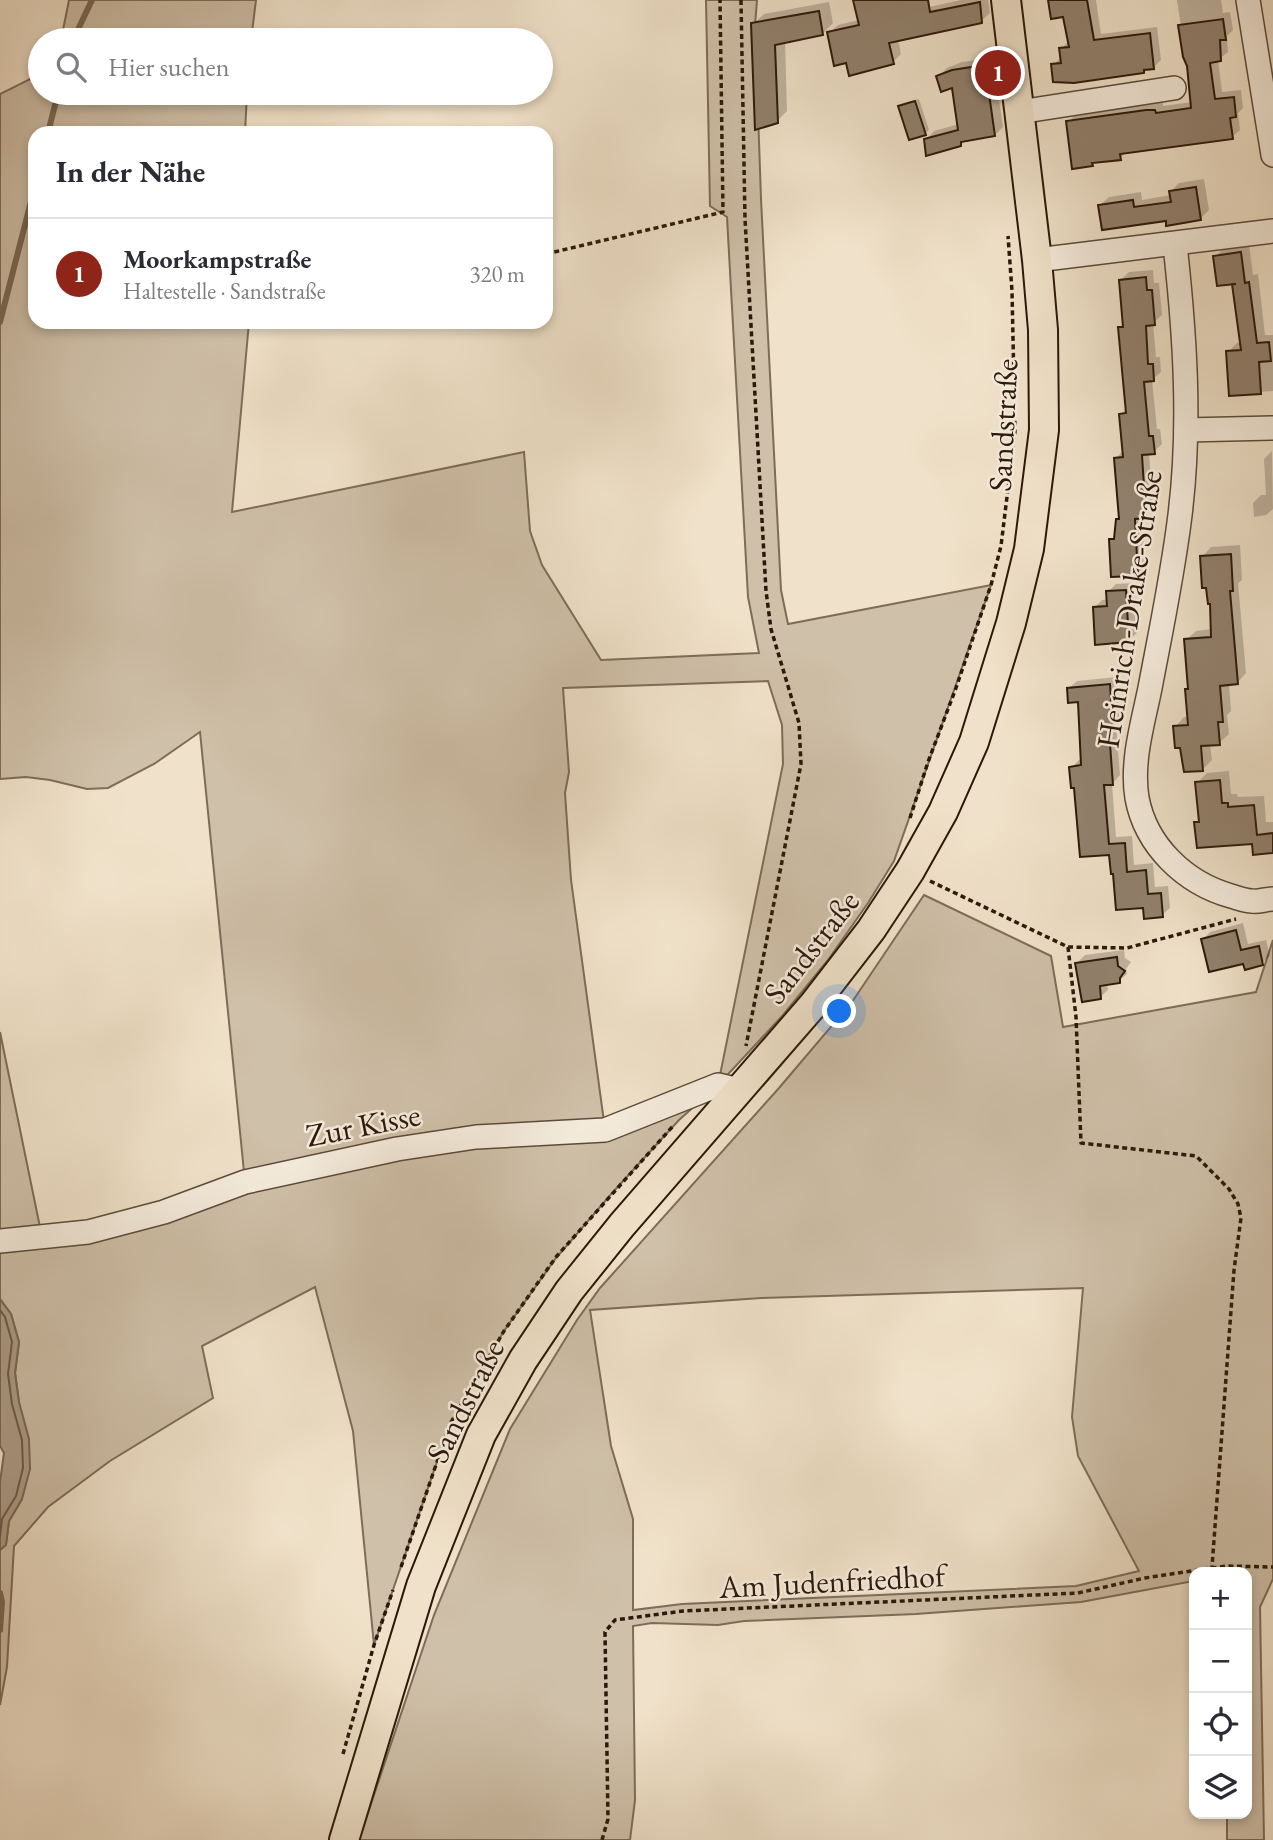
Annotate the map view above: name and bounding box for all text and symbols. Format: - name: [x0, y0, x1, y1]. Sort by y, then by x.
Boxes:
- search box: [28, 28, 553, 105]
- pin: 1: [975, 47, 1021, 99]
- icon: search: [52, 48, 90, 86]
- text: Hier suchen: [108, 50, 229, 84]
- text: In der Nähe: [56, 152, 205, 191]
- text: Moorkampstraße: [123, 242, 311, 276]
- text: 1: [73, 259, 85, 289]
- text: 320 m: [469, 259, 525, 289]
- text: Haltestelle · Sandstraße: [123, 276, 326, 306]
- street label: Sandstraße: [979, 357, 1027, 493]
- street label: Heinrich-Drake-Straße: [1086, 467, 1172, 751]
- street label: Sandstraße: [753, 882, 869, 1012]
- your location: [822, 994, 856, 1028]
- street label: Zur Kisse: [302, 1093, 424, 1157]
- street label: Sandstraße: [416, 1332, 514, 1470]
- street label: Am Judenfriedhof: [717, 1554, 950, 1608]
- map controls: [1189, 1567, 1252, 1819]
- button: +: [1189, 1567, 1252, 1630]
- button: −: [1189, 1630, 1252, 1693]
- button: locate: [1189, 1693, 1252, 1756]
- button: layers: [1189, 1756, 1252, 1819]

